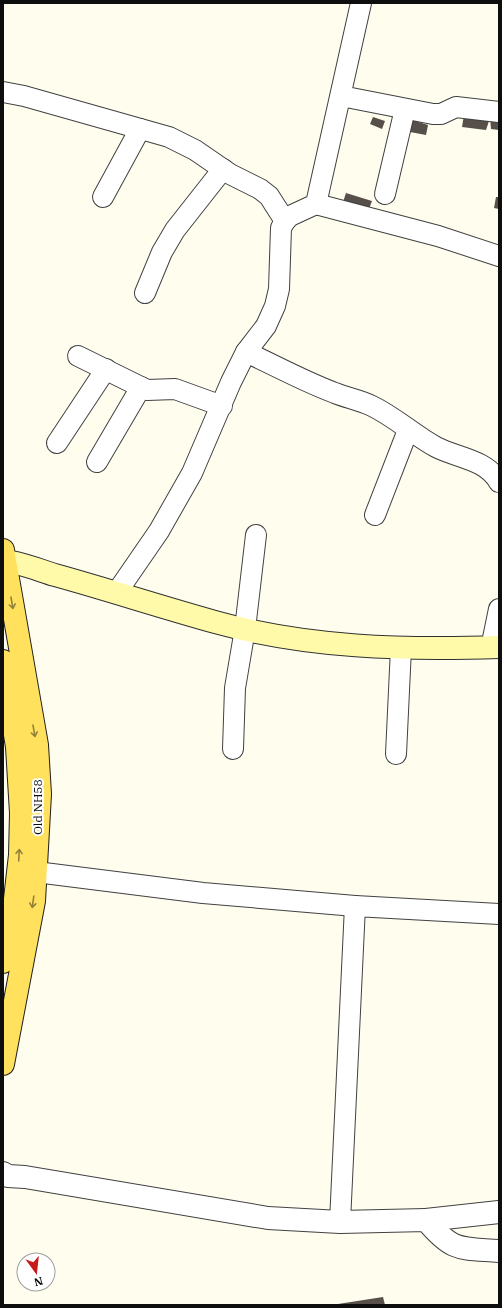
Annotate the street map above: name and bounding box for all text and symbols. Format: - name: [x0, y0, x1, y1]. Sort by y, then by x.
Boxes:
- one-way arrow: [9, 596, 17, 609]
- one-way arrow: [30, 724, 38, 737]
- street label: Old NH58: [30, 779, 45, 835]
- one-way arrow: [16, 848, 23, 861]
- one-way arrow: [29, 895, 37, 908]
- north arrow: [16, 1252, 56, 1292]
- text: N: [32, 1274, 45, 1290]

